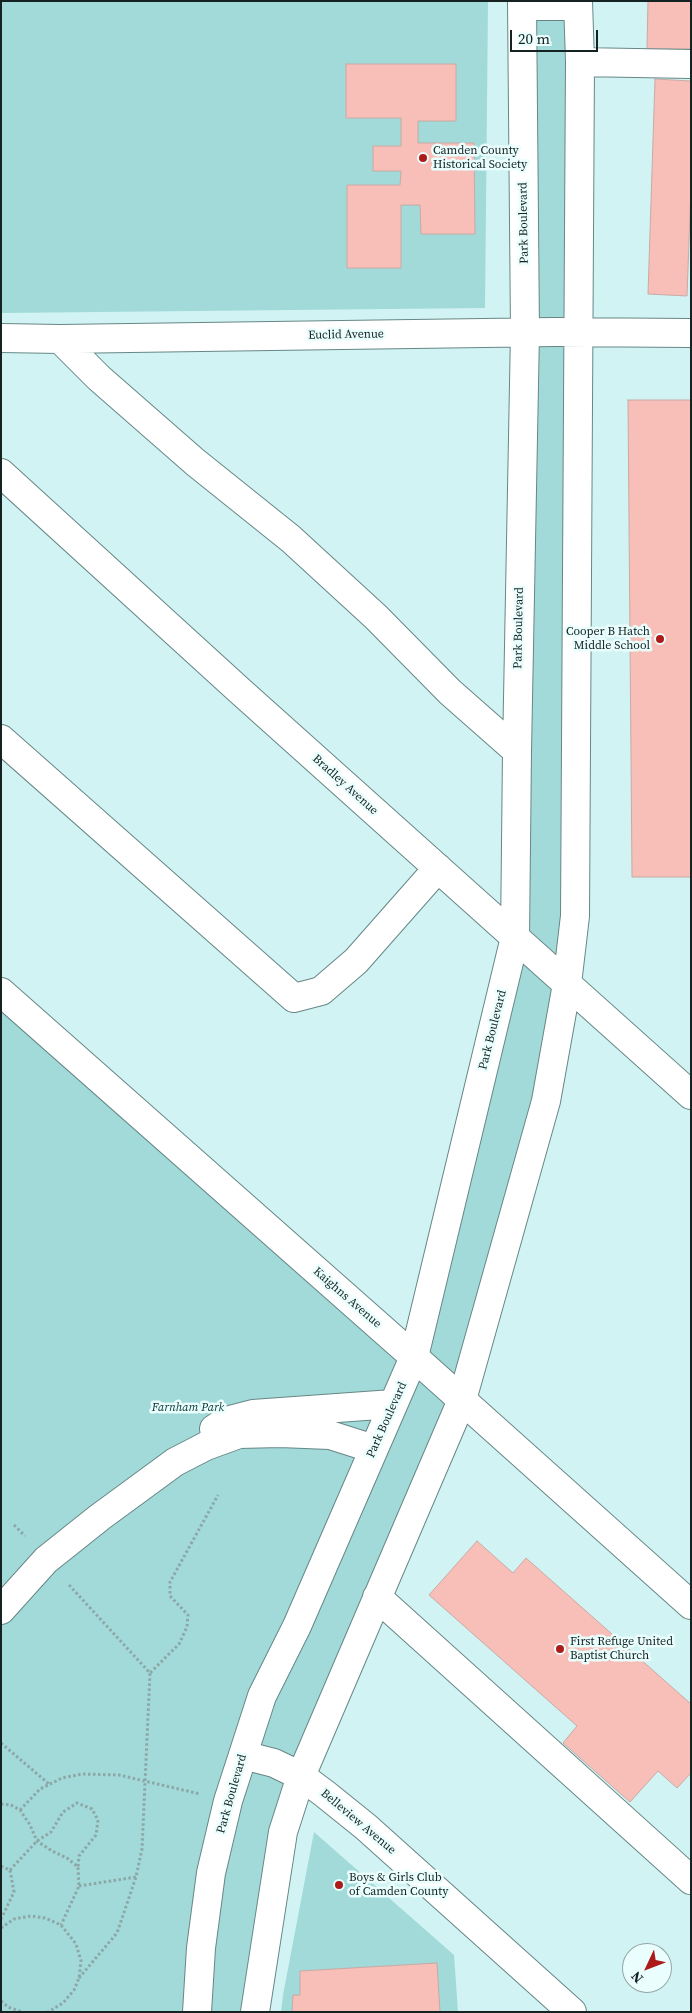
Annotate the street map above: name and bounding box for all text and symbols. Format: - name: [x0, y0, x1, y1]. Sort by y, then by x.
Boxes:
- scale bar: [512, 20, 600, 52]
- text: 20 m: [518, 28, 550, 49]
- place label: Camden County Historical Society: [433, 144, 527, 172]
- marker: Camden County Historical Society: [417, 152, 429, 164]
- street label: Park Boulevard: [516, 182, 532, 264]
- street label: Euclid Avenue: [308, 327, 384, 343]
- street label: Park Boulevard: [511, 587, 527, 669]
- place label: Cooper B Hatch Middle School: [566, 625, 650, 653]
- marker: Cooper B Hatch Middle School: [654, 633, 666, 645]
- street label: Bradley Avenue: [309, 752, 381, 818]
- street label: Park Boulevard: [476, 989, 510, 1071]
- street label: Kaighns Avenue: [310, 1265, 384, 1331]
- street label: Park Boulevard: [364, 1380, 410, 1460]
- park label: Farnham Park: [152, 1401, 224, 1415]
- place label: First Refuge United Baptist Church: [570, 1635, 673, 1663]
- marker: First Refuge United Baptist Church: [554, 1643, 566, 1655]
- street label: Park Boulevard: [214, 1753, 250, 1835]
- street label: Belleview Avenue: [317, 1786, 399, 1858]
- place label: Boys & Girls Club of Camden County: [349, 1871, 448, 1899]
- marker: Boys & Girls Club of Camden County: [333, 1879, 345, 1891]
- north arrow: [622, 1943, 672, 1993]
- text: N: [626, 1967, 648, 1988]

